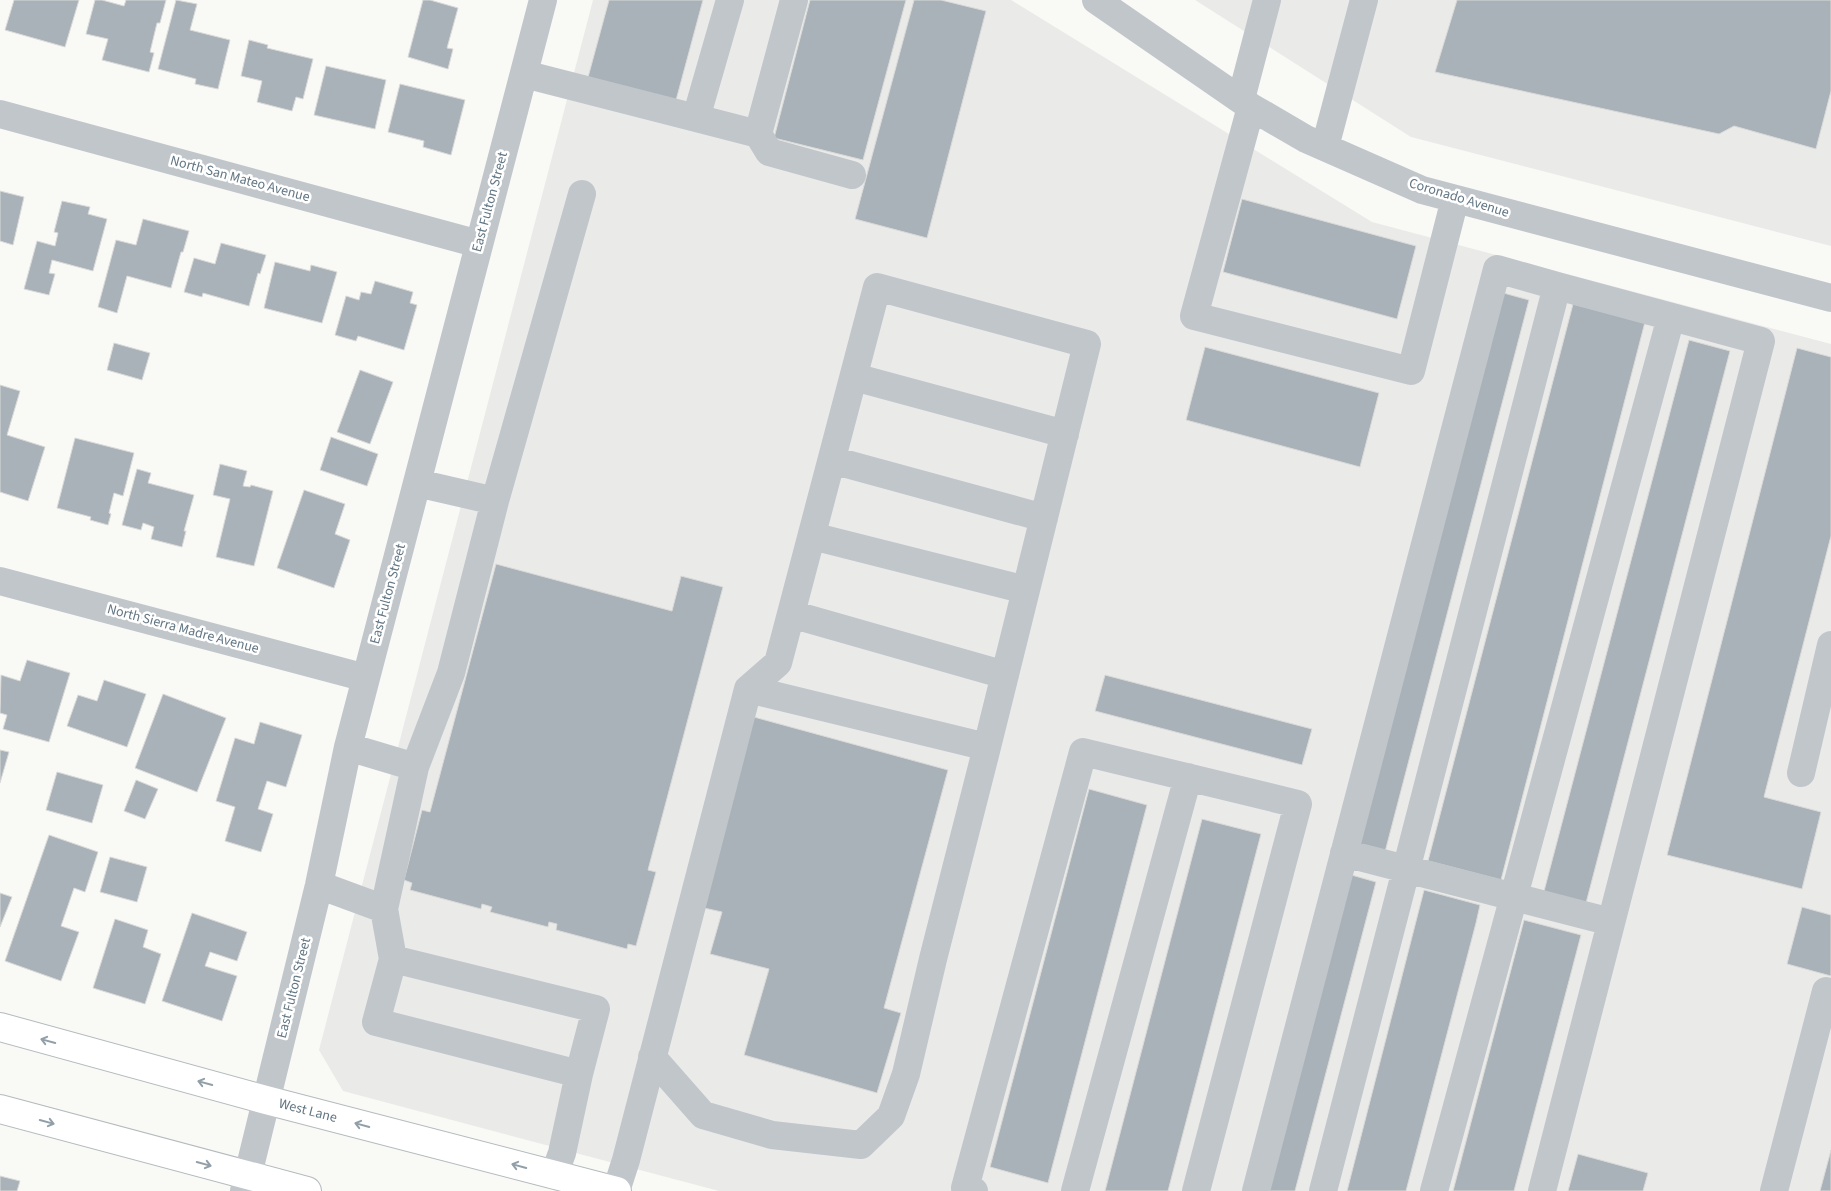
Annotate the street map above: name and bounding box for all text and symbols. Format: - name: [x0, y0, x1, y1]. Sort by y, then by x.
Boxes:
- street label: East Fulton Street: [467, 149, 513, 254]
- street label: North San Mateo Avenue: [168, 151, 312, 207]
- street label: Coronado Avenue: [1406, 173, 1512, 223]
- street label: East Fulton Street: [365, 541, 411, 646]
- street label: North Sierra Madre Avenue: [105, 599, 261, 659]
- street label: East Fulton Street: [272, 935, 316, 1040]
- one-way arrow: [40, 1035, 56, 1045]
- one-way arrow: [197, 1078, 213, 1088]
- street label: West Lane: [276, 1094, 339, 1128]
- one-way arrow: [39, 1117, 55, 1127]
- one-way arrow: [354, 1120, 370, 1129]
- one-way arrow: [196, 1160, 212, 1169]
- one-way arrow: [512, 1160, 528, 1170]

